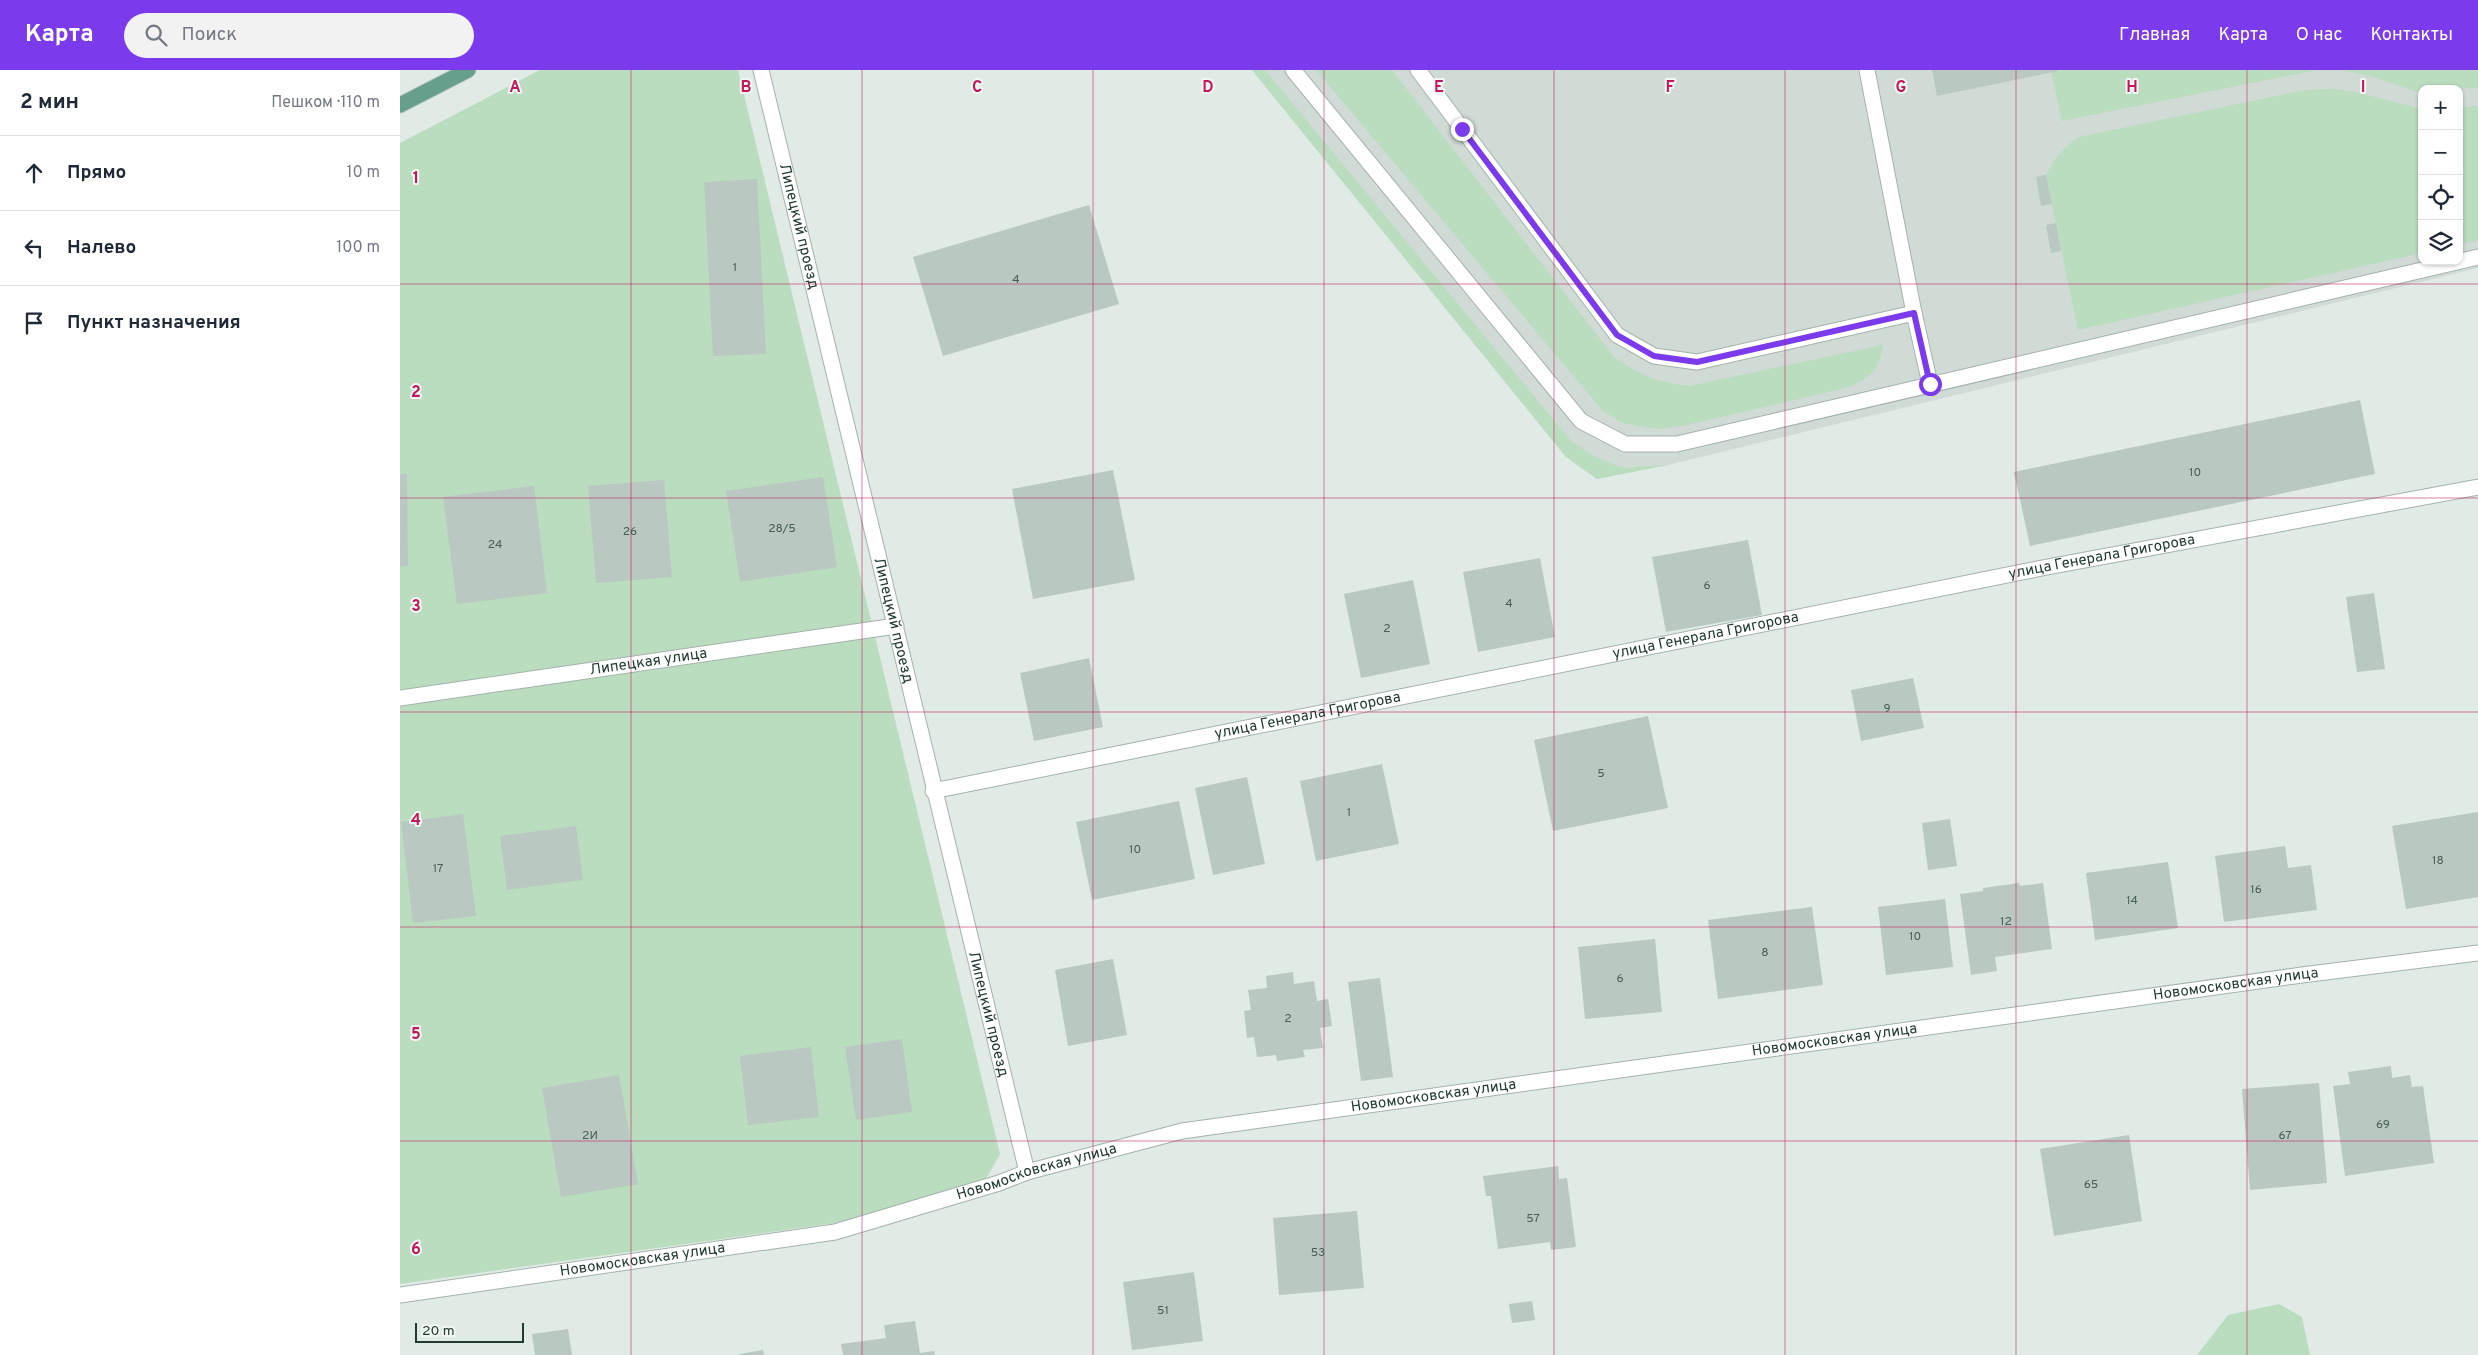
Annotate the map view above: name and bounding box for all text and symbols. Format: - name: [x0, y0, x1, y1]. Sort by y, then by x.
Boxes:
- search box: [124, 13, 474, 58]
- text: Карта: [25, 20, 94, 50]
- icon: search: [142, 21, 170, 49]
- text: Поиск: [182, 23, 237, 47]
- text: Главная: [2119, 24, 2190, 47]
- text: Карта: [2218, 24, 2268, 47]
- text: О нас: [2296, 24, 2342, 47]
- text: Контакты: [2370, 24, 2453, 47]
- text: A: [509, 78, 521, 98]
- text: B: [740, 78, 752, 98]
- text: C: [972, 78, 982, 98]
- text: D: [1202, 78, 1214, 98]
- text: E: [1434, 78, 1444, 98]
- text: F: [1665, 78, 1675, 98]
- text: G: [1896, 78, 1906, 98]
- text: H: [2126, 78, 2138, 98]
- text: I: [2361, 78, 2365, 98]
- map controls: [2418, 85, 2463, 265]
- button: +: [2418, 85, 2463, 130]
- text: 2 мин: [20, 89, 79, 116]
- text: Пешком · 110 m: [271, 93, 380, 113]
- route end: [1451, 118, 1474, 141]
- button: −: [2418, 130, 2463, 175]
- icon: ahead: [20, 159, 48, 187]
- text: Прямо: [67, 161, 126, 185]
- street label: Липецкий проезд: [774, 162, 823, 291]
- text: 10 m: [346, 163, 380, 183]
- text: 1: [413, 169, 419, 189]
- button: locate: [2418, 175, 2463, 220]
- button: layers: [2418, 220, 2463, 265]
- icon: left: [20, 234, 48, 262]
- text: Налево: [67, 236, 136, 260]
- text: 100 m: [336, 238, 380, 258]
- house number: 1: [733, 260, 737, 276]
- house number: 4: [1012, 272, 1020, 288]
- icon: arrive: [20, 309, 48, 337]
- text: Пункт назначения: [67, 311, 241, 335]
- route start: [1919, 373, 1942, 396]
- text: 2: [411, 383, 421, 403]
- house number: 10: [2189, 465, 2201, 481]
- house number: 28/5: [768, 521, 796, 537]
- house number: 26: [623, 524, 637, 540]
- street label: улица Генерала Григорова: [2007, 530, 2197, 584]
- house number: 24: [488, 537, 502, 553]
- street label: Липецкий проезд: [869, 555, 917, 685]
- house number: 6: [1703, 578, 1711, 594]
- house number: 4: [1505, 596, 1513, 612]
- text: 3: [411, 597, 421, 617]
- street label: улица Генерала Григорова: [1611, 608, 1800, 664]
- house number: 2: [1383, 621, 1391, 637]
- street label: Липецкая улица: [588, 644, 708, 680]
- street label: улица Генерала Григорова: [1213, 688, 1402, 744]
- house number: 9: [1883, 701, 1891, 717]
- house number: 5: [1597, 766, 1605, 782]
- house number: 1: [1347, 805, 1351, 821]
- text: 4: [411, 811, 421, 831]
- house number: 10: [1129, 842, 1141, 858]
- house number: 18: [2432, 853, 2444, 869]
- house number: 17: [433, 861, 443, 877]
- house number: 16: [2250, 882, 2262, 898]
- house number: 14: [2126, 893, 2138, 909]
- house number: 12: [2000, 914, 2012, 930]
- house number: 10: [1909, 929, 1921, 945]
- house number: 8: [1761, 945, 1769, 961]
- street label: Липецкий проезд: [964, 949, 1013, 1079]
- street label: Новомосковская улица: [2152, 964, 2319, 1005]
- house number: 6: [1616, 971, 1624, 987]
- house number: 2: [1284, 1011, 1292, 1027]
- street label: Новомосковская улица: [1751, 1019, 1918, 1061]
- text: 5: [411, 1025, 421, 1045]
- street label: Новомосковская улица: [1350, 1075, 1517, 1117]
- house number: 69: [2376, 1117, 2390, 1133]
- house number: 2И: [582, 1128, 598, 1144]
- house number: 67: [2278, 1128, 2292, 1144]
- street label: Новомосковская улица: [954, 1139, 1119, 1205]
- house number: 65: [2084, 1177, 2098, 1193]
- house number: 57: [1526, 1211, 1540, 1227]
- street label: Новомосковская улица: [559, 1239, 726, 1281]
- text: 6: [411, 1240, 421, 1260]
- house number: 53: [1311, 1245, 1325, 1261]
- house number: 51: [1157, 1303, 1169, 1319]
- scale bar: [415, 1320, 524, 1343]
- text: 20 m: [422, 1323, 455, 1340]

